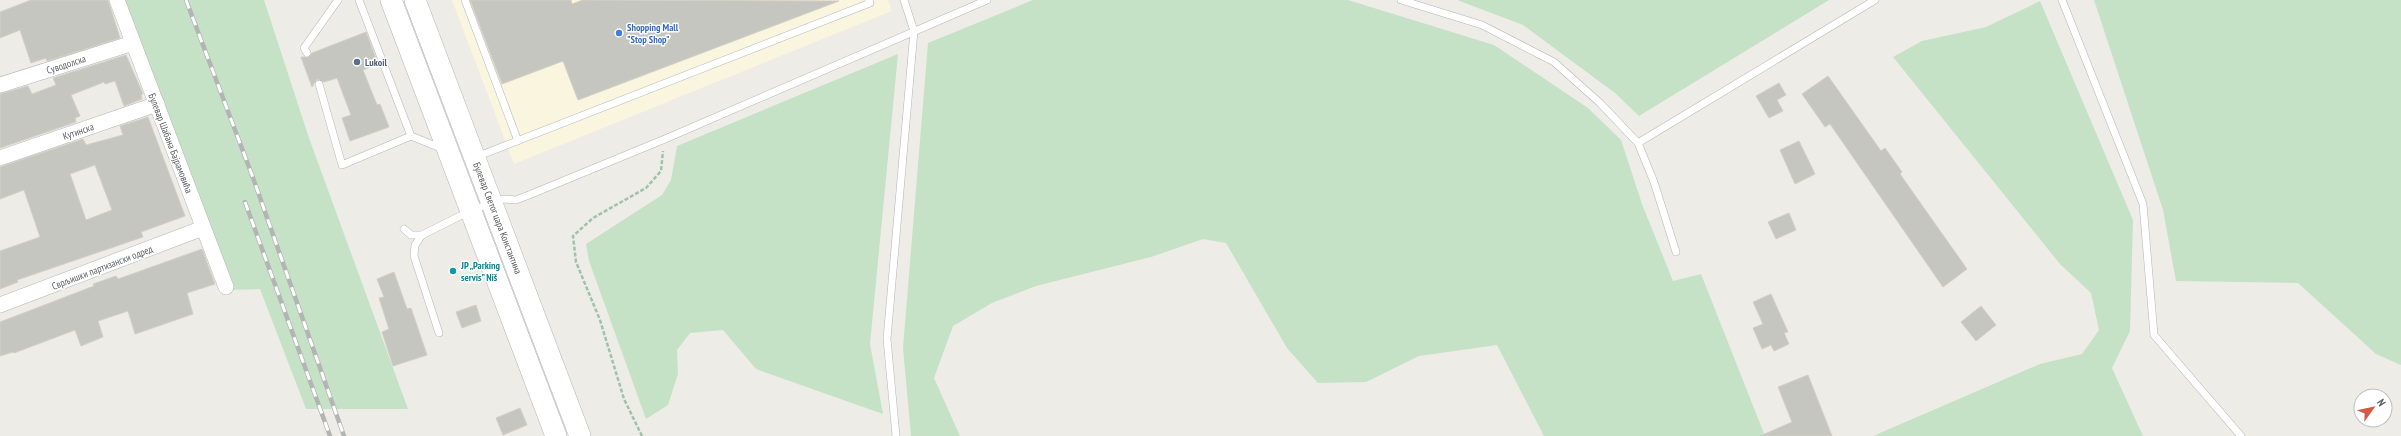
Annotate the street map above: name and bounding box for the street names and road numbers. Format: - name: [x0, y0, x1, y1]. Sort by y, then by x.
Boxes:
- street label: Суводолска: [45, 52, 88, 77]
- street label: Булевар Шабана Бајрамовића: [145, 91, 196, 195]
- street label: Кутинска: [61, 120, 95, 143]
- street label: Булевар Светог цара Константина: [470, 160, 525, 276]
- street label: Сврљишки партизански одред: [50, 242, 155, 293]

